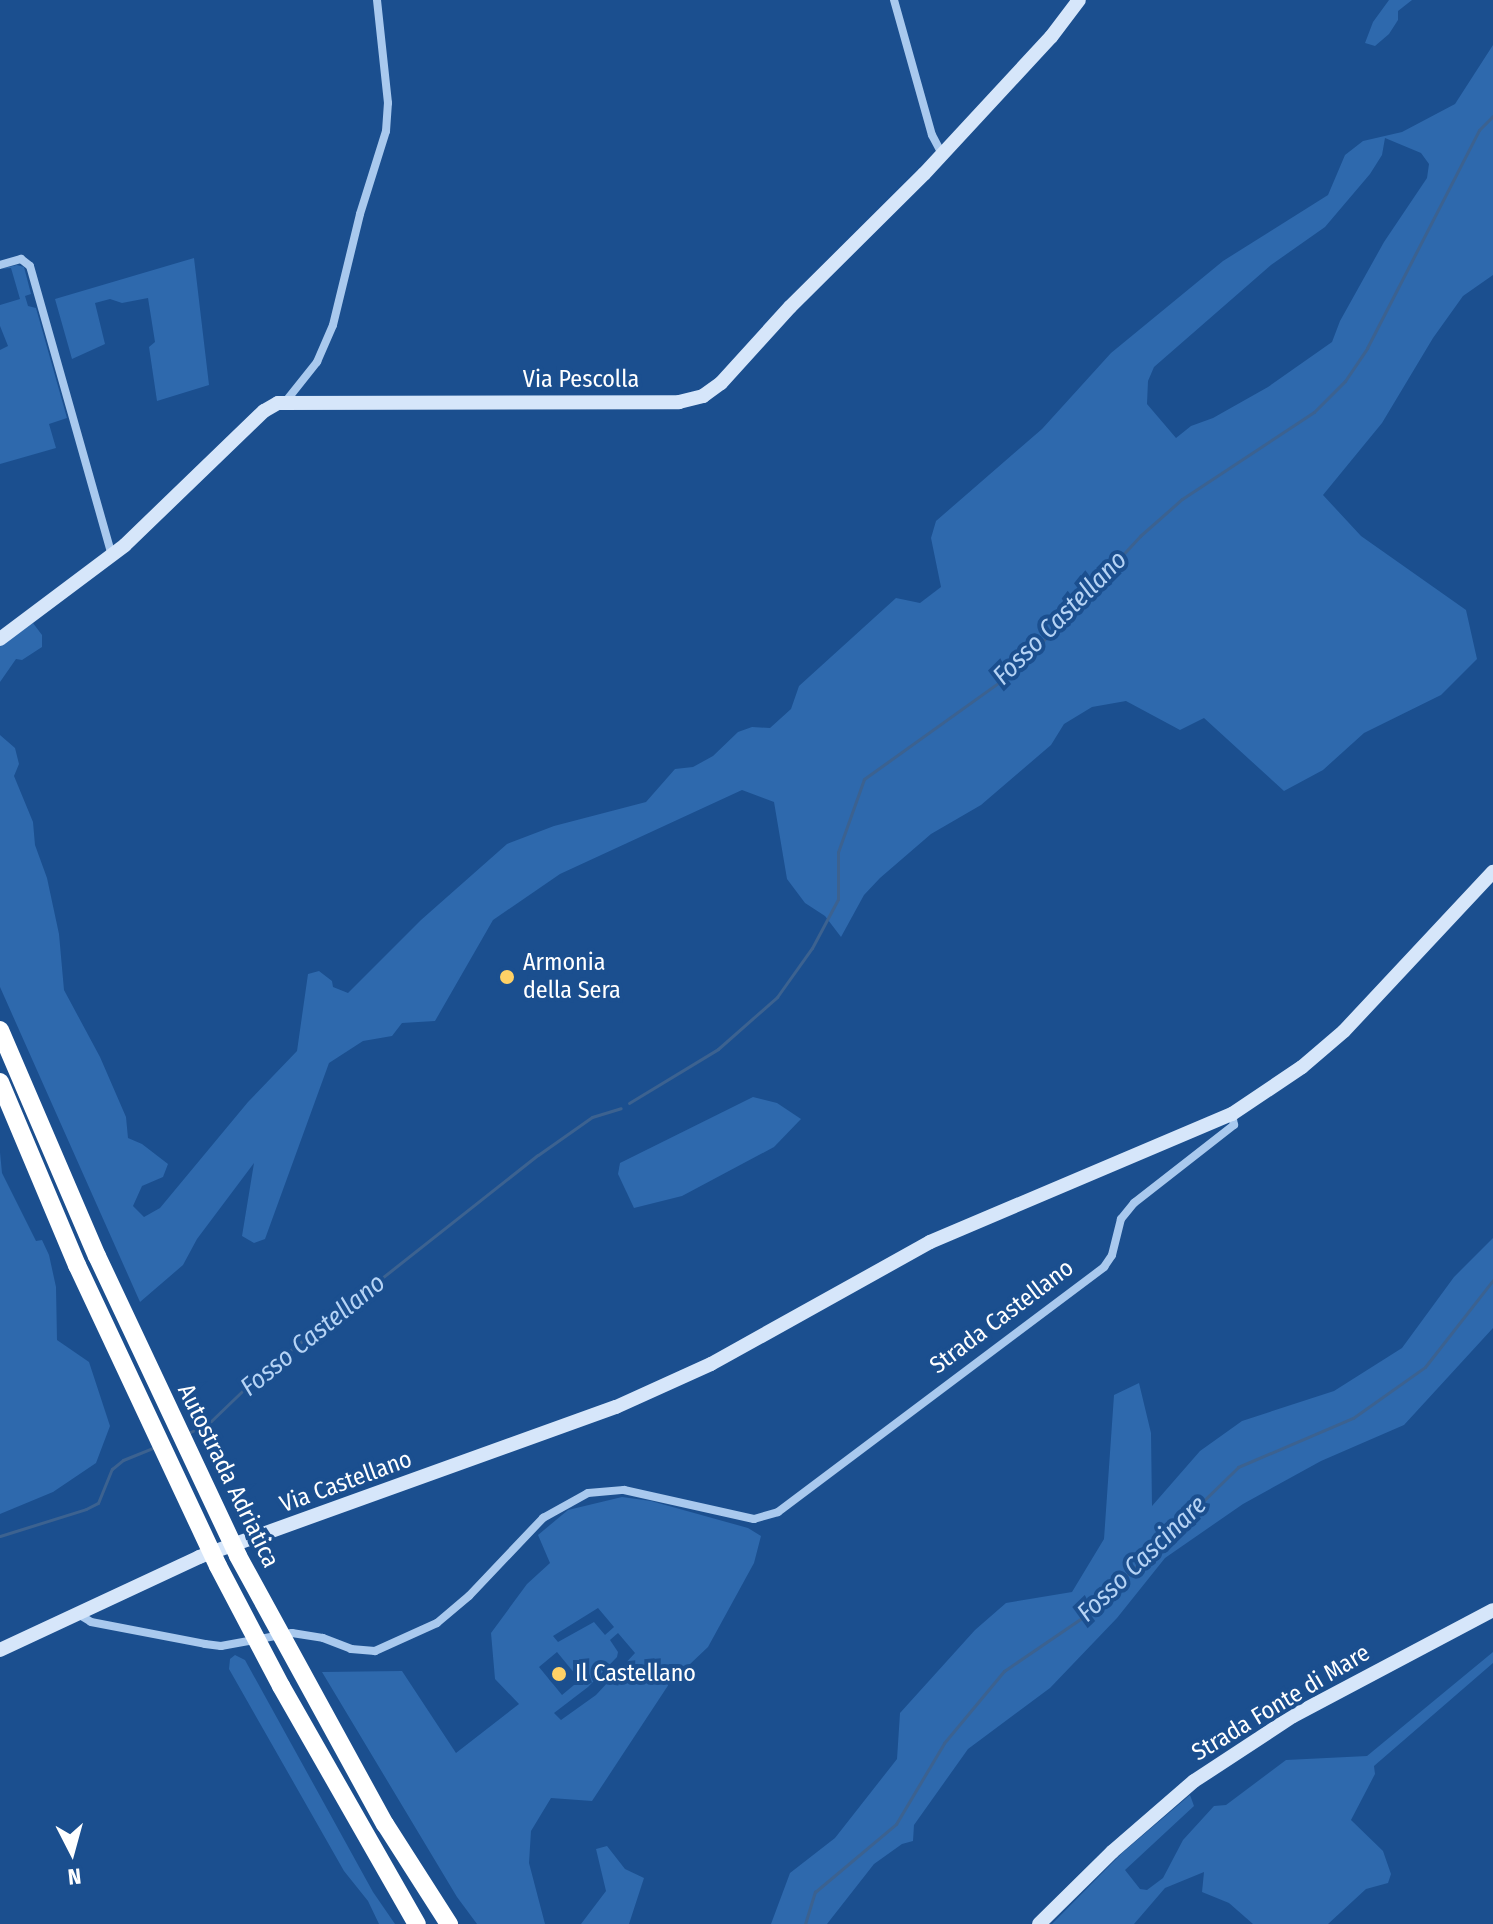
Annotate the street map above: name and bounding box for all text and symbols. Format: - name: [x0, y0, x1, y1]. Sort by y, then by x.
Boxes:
- street label: Via Pescolla: [523, 366, 639, 394]
- water label: Fosso Castellano: [986, 544, 1134, 692]
- place label: Armonia della Sera: [523, 949, 621, 1005]
- marker: Armonia della Sera: [498, 968, 516, 986]
- street label: Strada Castellano: [925, 1254, 1079, 1380]
- water label: Fosso Castellano: [234, 1267, 392, 1403]
- street label: Autostrada Adriatica: [171, 1380, 285, 1572]
- street label: Via Castellano: [276, 1445, 416, 1519]
- water label: Fosso Cascinare: [1071, 1489, 1213, 1629]
- street label: Strada Fonte di Mare: [1187, 1639, 1375, 1767]
- place label: Il Castellano: [575, 1660, 696, 1688]
- marker: Il Castellano: [550, 1665, 568, 1683]
- north arrow: [32, 1812, 112, 1892]
- text: N: [67, 1862, 83, 1890]

